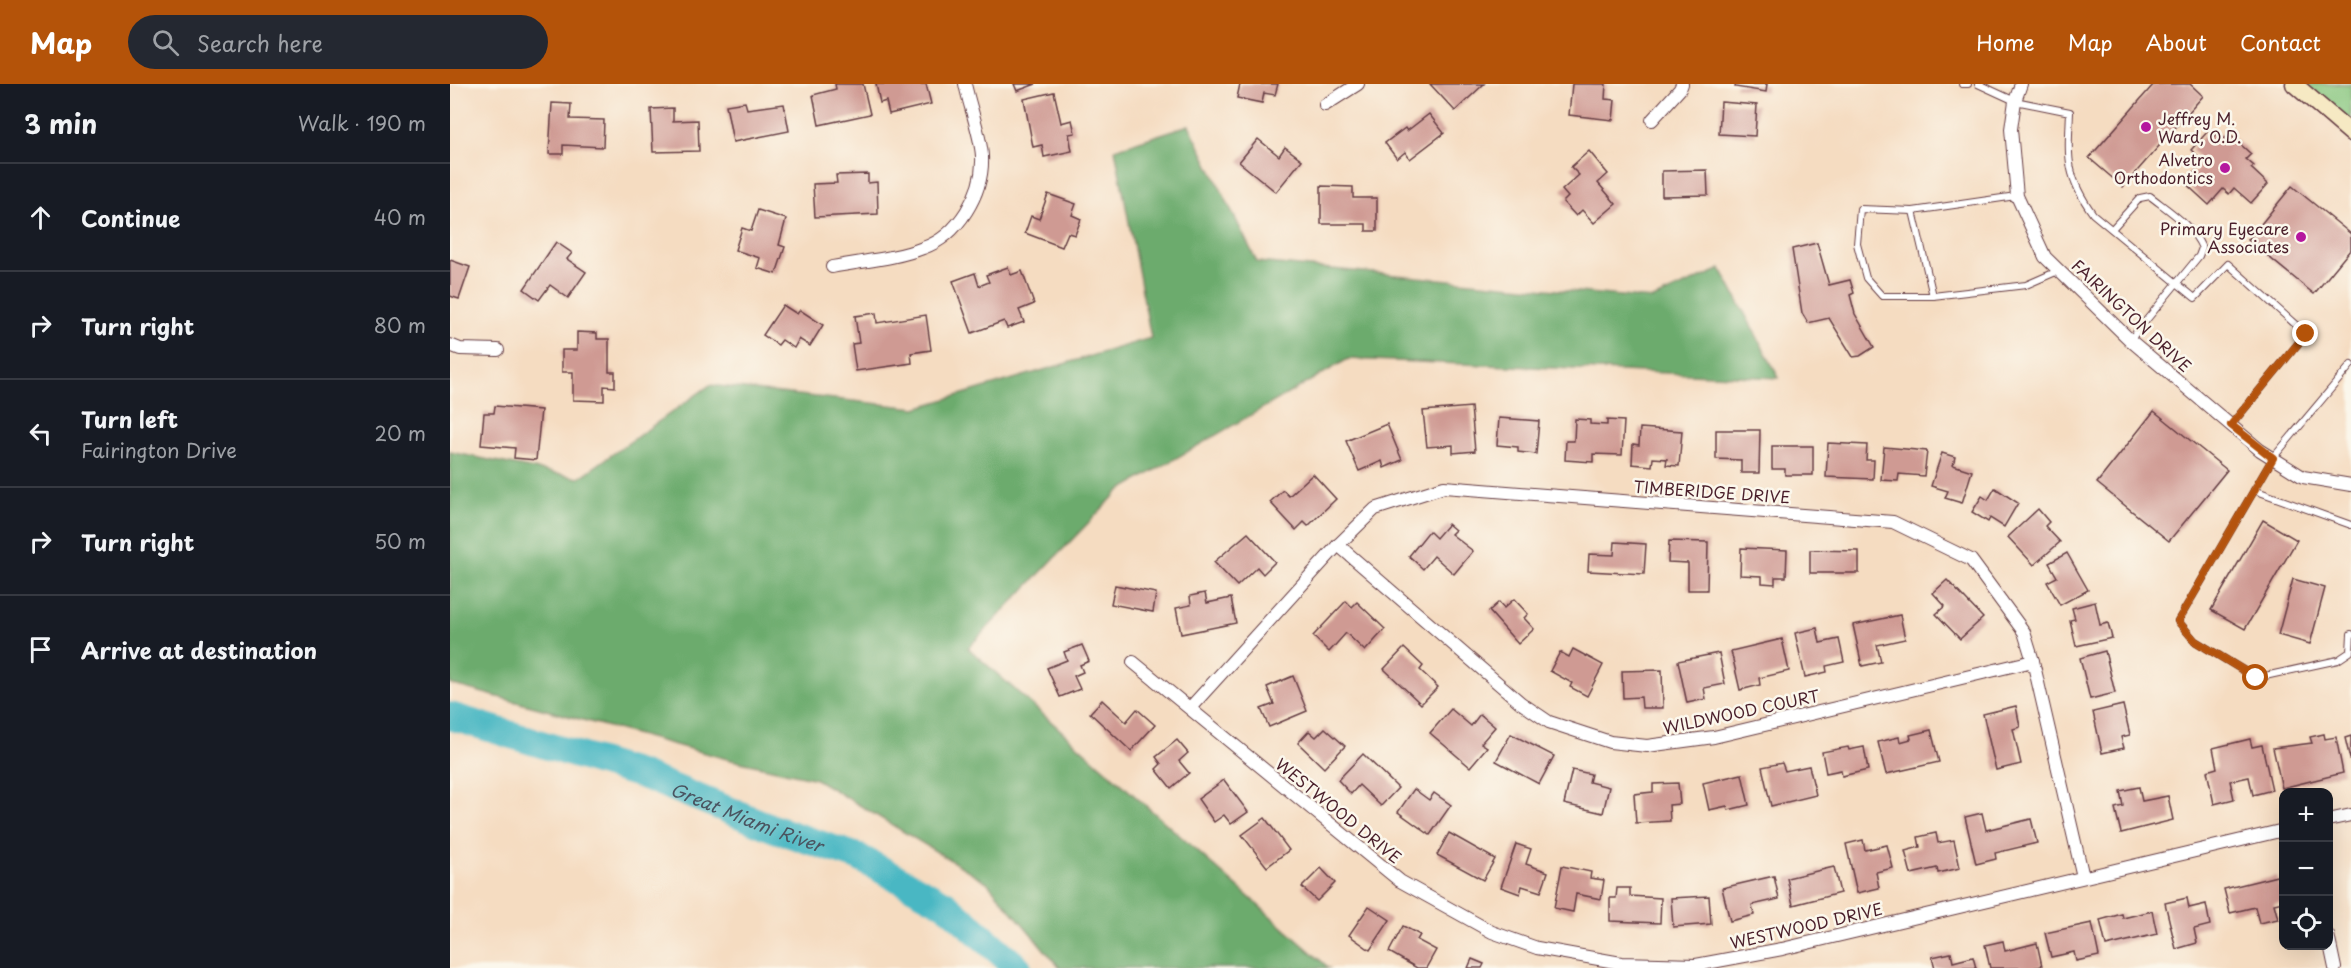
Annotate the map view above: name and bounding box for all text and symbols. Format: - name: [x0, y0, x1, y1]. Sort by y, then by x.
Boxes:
- search box: [128, 15, 548, 69]
- text: Map: [30, 21, 92, 64]
- icon: search: [149, 26, 182, 59]
- text: Search here: [197, 26, 323, 59]
- text: Home: [1976, 26, 2035, 58]
- text: Map: [2068, 26, 2113, 58]
- text: About: [2146, 26, 2207, 58]
- text: Contact: [2240, 26, 2321, 58]
- text: 3 min: [24, 104, 97, 143]
- place label: Jeffrey M. Ward, O.D.: [2158, 106, 2241, 148]
- text: Walk · 190 m: [298, 108, 426, 138]
- marker: Jeffrey M. Ward, O.D.: [2139, 120, 2153, 134]
- place label: Alvetro Orthodontics: [2114, 147, 2213, 189]
- marker: Alvetro Orthodontics: [2218, 161, 2232, 175]
- icon: ahead: [24, 201, 57, 234]
- text: Continue: [81, 201, 180, 234]
- text: 40 m: [374, 202, 426, 232]
- place label: Primary Eyecare Associates: [2160, 216, 2289, 258]
- marker: Primary Eyecare Associates: [2294, 230, 2308, 244]
- street label: FAIRINGTON DRIVE: [2067, 253, 2197, 377]
- icon: right: [24, 309, 57, 342]
- text: Turn right: [81, 309, 194, 342]
- text: 80 m: [374, 310, 426, 340]
- route end: [2292, 320, 2318, 346]
- text: Turn left: [81, 402, 178, 435]
- icon: left: [24, 417, 57, 450]
- text: 20 m: [374, 418, 426, 448]
- text: Fairington Drive: [81, 435, 237, 465]
- street label: TIMBERIDGE DRIVE: [1633, 474, 1791, 508]
- icon: right: [24, 525, 57, 558]
- text: Turn right: [81, 525, 194, 558]
- text: 50 m: [374, 526, 426, 556]
- icon: arrive: [24, 633, 57, 666]
- text: Arrive at destination: [81, 633, 317, 666]
- route start: [2242, 664, 2268, 690]
- street label: WILDWOOD COURT: [1661, 683, 1821, 739]
- street label: WESTWOOD DRIVE: [1271, 752, 1407, 868]
- water label: Great Miami River: [667, 775, 830, 859]
- map controls: [2279, 788, 2333, 950]
- button: +: [2279, 788, 2333, 842]
- button: −: [2279, 842, 2333, 896]
- street label: WESTWOOD DRIVE: [1727, 896, 1885, 954]
- button: locate: [2279, 896, 2333, 950]

